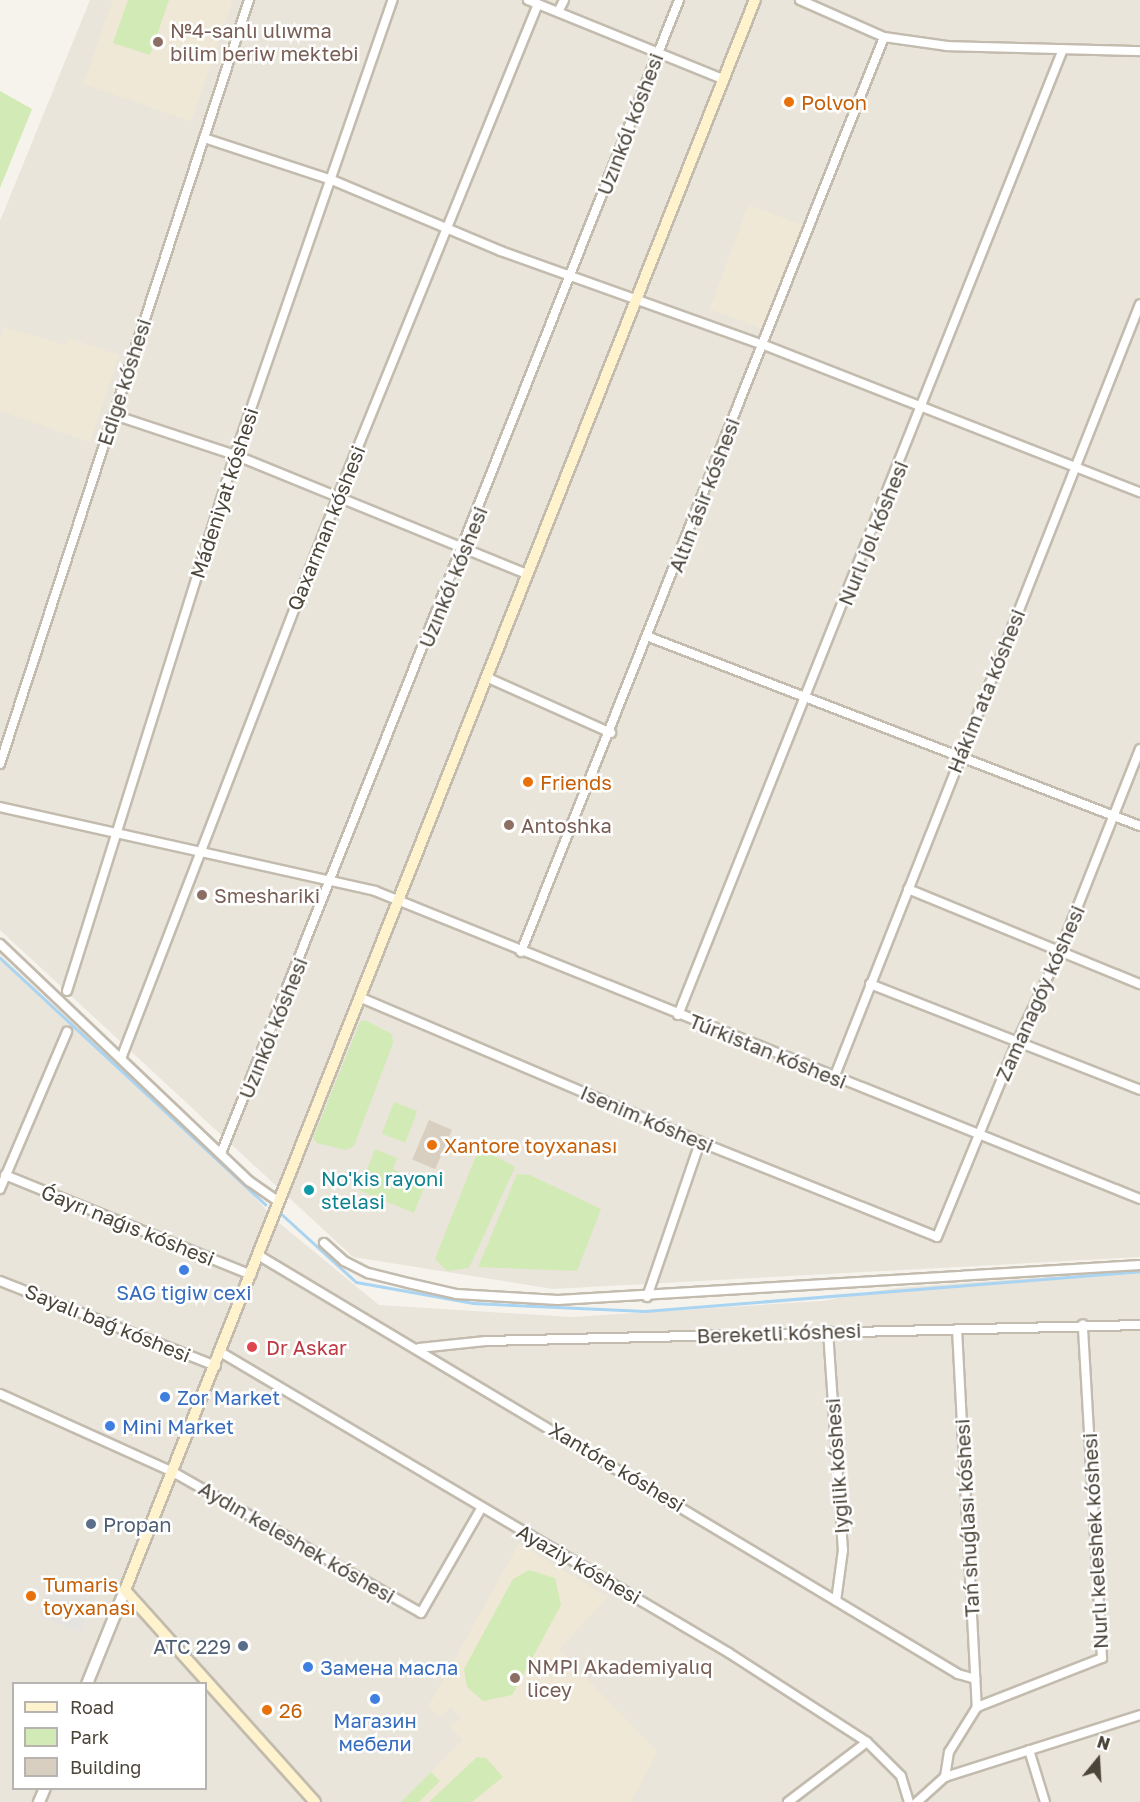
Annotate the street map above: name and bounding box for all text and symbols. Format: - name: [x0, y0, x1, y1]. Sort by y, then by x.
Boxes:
- place label: №4-sanlı ulıwma bilim beriw mektebi: [170, 19, 359, 66]
- marker: №4-sanlı ulıwma bilim beriw mektebi: [151, 35, 165, 49]
- street label: Uzınkól kóshesi: [592, 50, 668, 198]
- place label: Polvon: [801, 90, 867, 114]
- marker: Polvon: [782, 95, 796, 109]
- street label: Edige kóshesi: [92, 316, 156, 448]
- street label: Mádeniyat kóshesi: [185, 405, 263, 581]
- street label: Altın ásir kóshesi: [664, 415, 744, 575]
- street label: Qaxarman kóshesi: [282, 442, 370, 614]
- street label: Nurlı jol kóshesi: [833, 457, 913, 609]
- street label: Uzınkól kóshesi: [414, 503, 492, 651]
- street label: Hákim ata kóshesi: [942, 606, 1030, 776]
- place label: Friends: [540, 770, 612, 794]
- marker: Friends: [521, 775, 535, 789]
- place label: Antoshka: [521, 813, 612, 837]
- marker: Antoshka: [502, 818, 516, 832]
- place label: Smeshariki: [214, 883, 320, 907]
- marker: Smeshariki: [195, 888, 209, 902]
- street label: Zamanagóy kóshesi: [991, 902, 1089, 1084]
- street label: Uzınkól kóshesi: [234, 954, 312, 1102]
- street label: Túrkistan kóshesi: [686, 1008, 850, 1094]
- street label: Isenim kóshesi: [577, 1080, 717, 1158]
- place label: Xantore toyxanası: [444, 1133, 617, 1157]
- marker: Xantore toyxanası: [425, 1138, 439, 1152]
- place label: No'kis rayoni stelasi: [321, 1166, 444, 1213]
- street label: Ǵayrı naǵıs kóshesi: [38, 1179, 218, 1271]
- marker: No'kis rayoni stelasi: [302, 1183, 316, 1197]
- marker: SAG tigiw cexi: [177, 1263, 191, 1277]
- street label: Sayalı baǵ kóshesi: [22, 1279, 194, 1367]
- place label: SAG tigiw cexi: [116, 1280, 252, 1304]
- street label: Bereketli kóshesi: [696, 1318, 862, 1348]
- place label: Dr Askar: [266, 1335, 347, 1359]
- marker: Dr Askar: [243, 1338, 261, 1356]
- place label: Zor Market: [177, 1385, 280, 1409]
- marker: Zor Market: [158, 1390, 172, 1404]
- street label: Iygilik kóshesi: [820, 1397, 854, 1535]
- place label: Mini Market: [122, 1414, 234, 1438]
- street label: Xantóre kóshesi: [545, 1417, 689, 1517]
- street label: Tań shuǵlası kóshesi: [950, 1418, 984, 1618]
- marker: Mini Market: [103, 1419, 117, 1433]
- street label: Nurlı keleshek kóshesi: [1077, 1432, 1113, 1650]
- street label: Aydın keleshek kóshesi: [195, 1476, 399, 1608]
- place label: Propan: [103, 1512, 172, 1536]
- marker: Propan: [84, 1517, 98, 1531]
- street label: Ayaziy kóshesi: [513, 1519, 645, 1609]
- place label: Tumaris toyxanası: [43, 1572, 136, 1619]
- marker: Tumaris toyxanası: [24, 1589, 38, 1603]
- place label: АТС 229: [153, 1634, 231, 1658]
- marker: АТС 229: [236, 1639, 250, 1653]
- place label: NMPI Akademiyalıq licey: [527, 1654, 712, 1701]
- place label: Замена масла: [320, 1655, 458, 1679]
- marker: Замена масла: [301, 1660, 315, 1674]
- marker: NMPI Akademiyalıq licey: [508, 1671, 522, 1685]
- legend: [12, 1682, 207, 1790]
- marker: Магазин мебели: [368, 1692, 382, 1706]
- text: Road: [70, 1696, 114, 1718]
- place label: 26: [279, 1698, 303, 1722]
- marker: 26: [260, 1703, 274, 1717]
- place label: Магазин мебели: [333, 1708, 417, 1755]
- text: Park: [70, 1726, 109, 1748]
- north arrow: [1068, 1730, 1128, 1790]
- text: N: [1095, 1731, 1112, 1754]
- text: Building: [70, 1756, 141, 1778]

